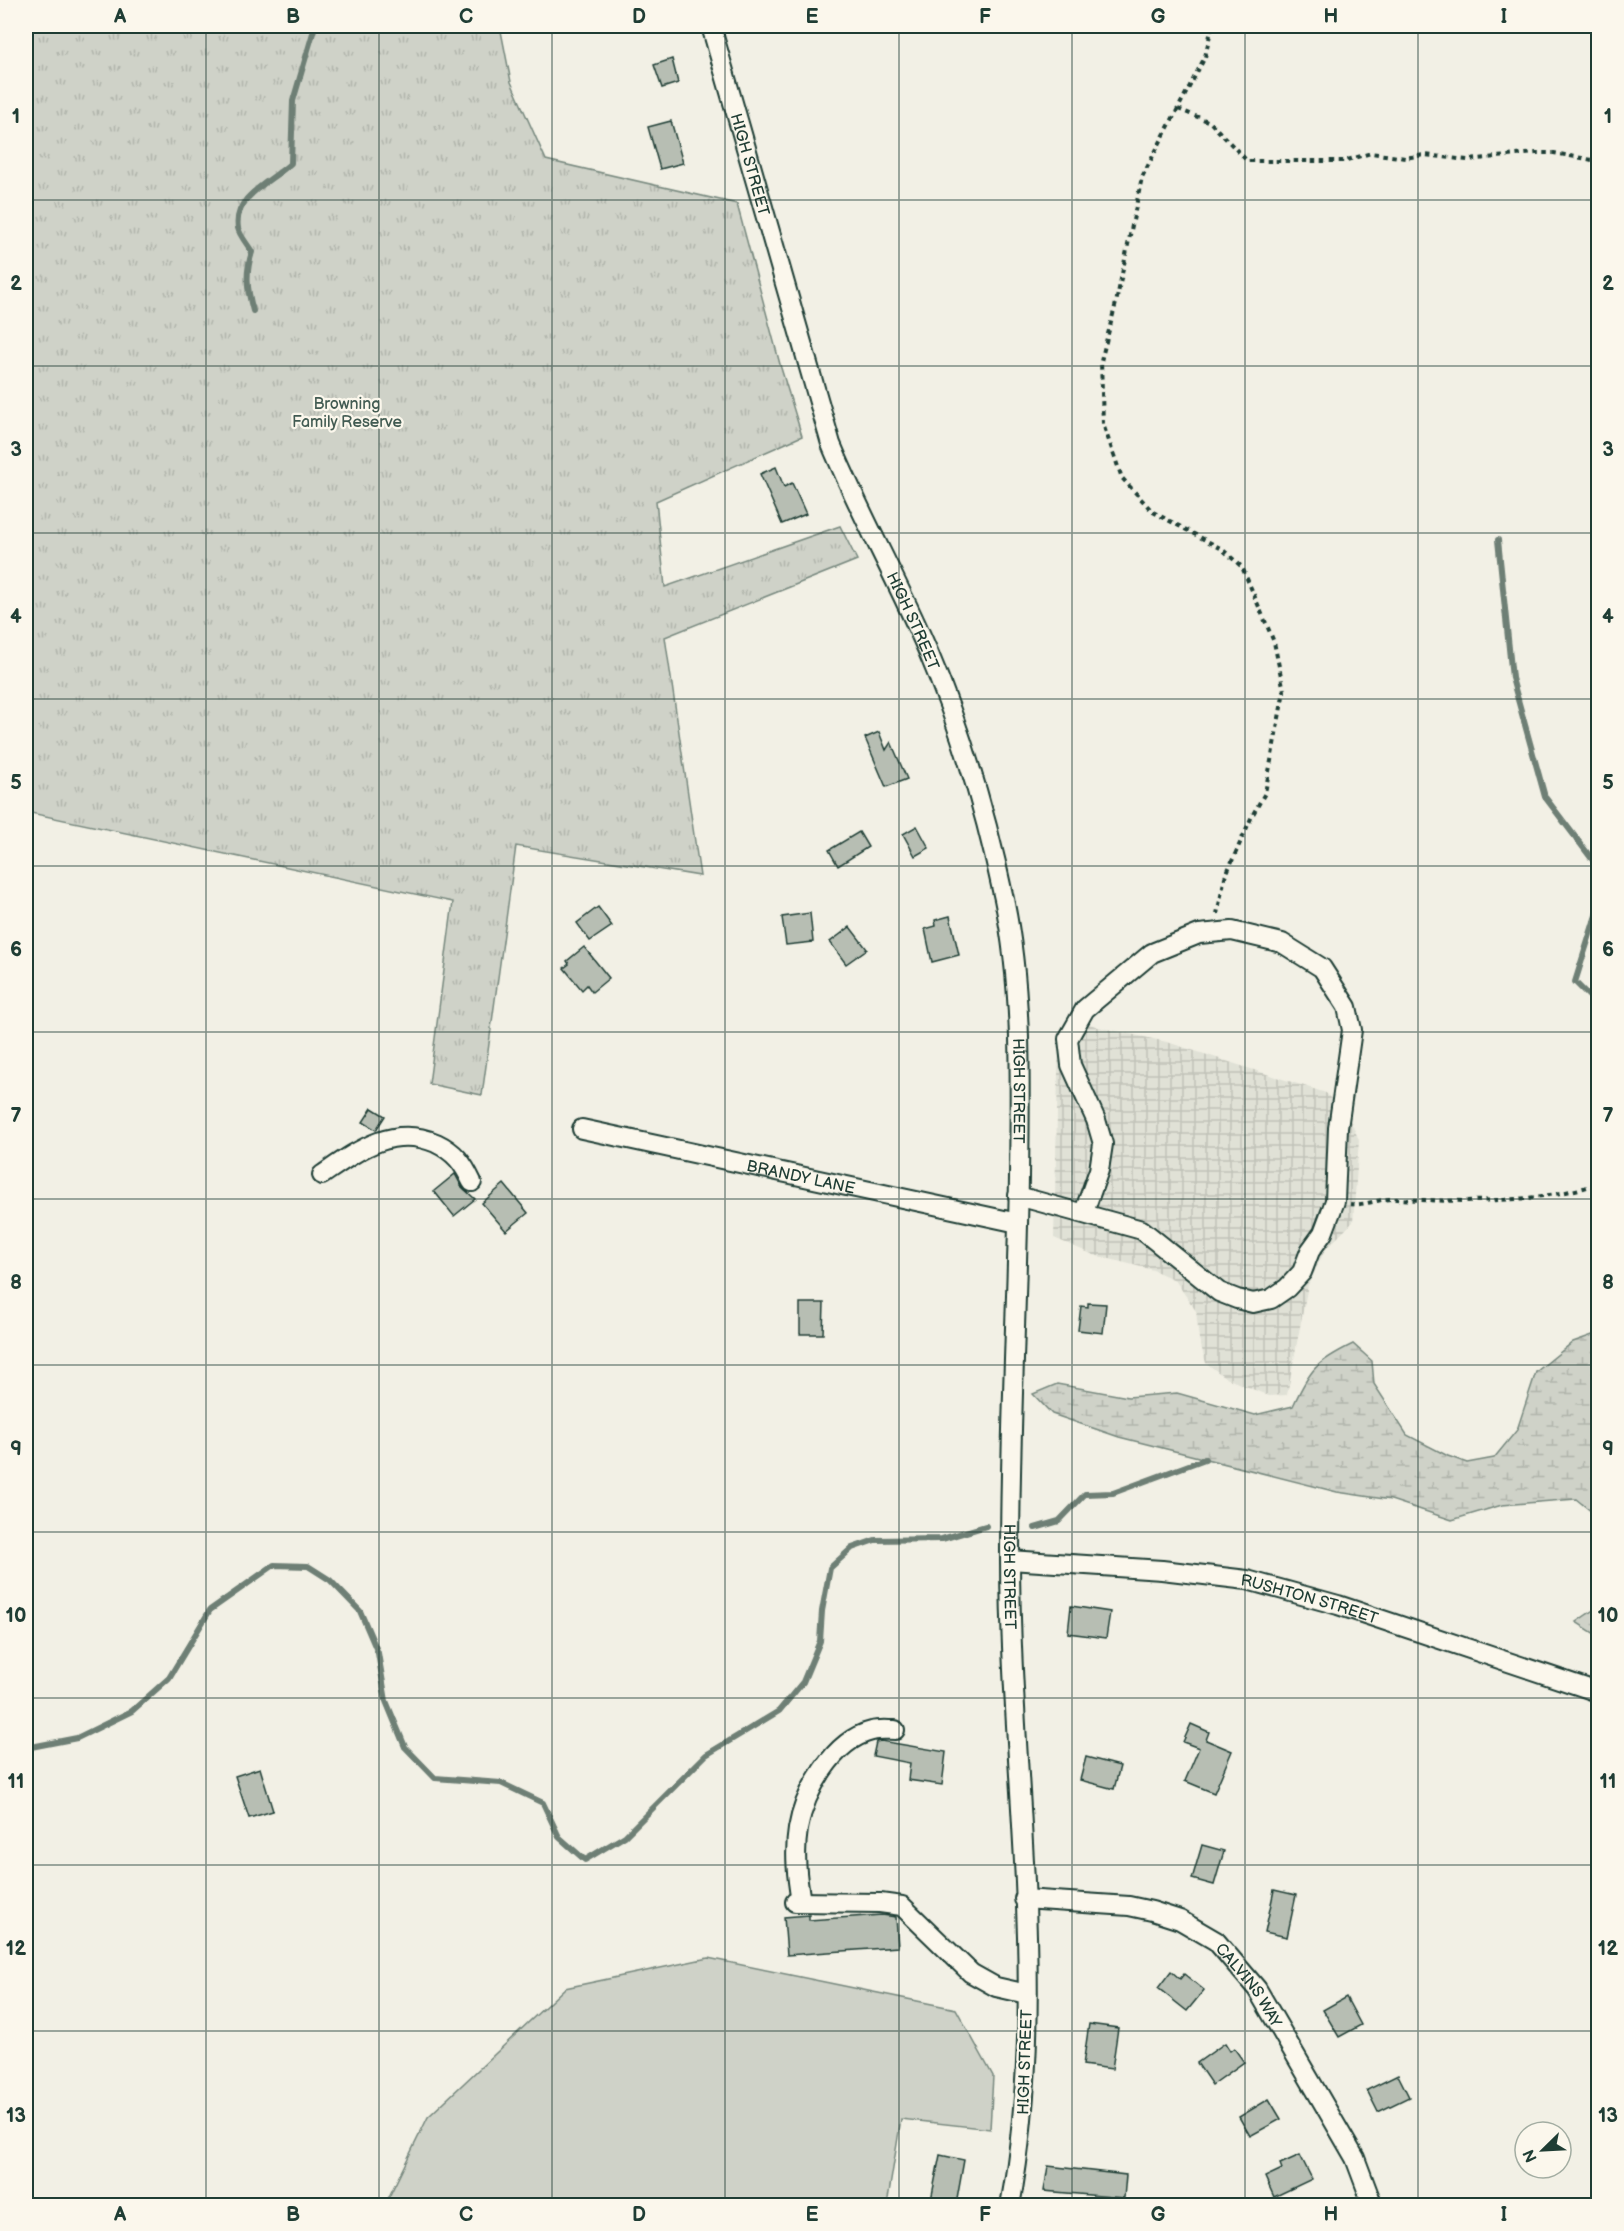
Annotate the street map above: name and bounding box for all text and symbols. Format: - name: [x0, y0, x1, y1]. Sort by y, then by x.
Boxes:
- text: A: [113, 5, 127, 29]
- text: B: [286, 5, 300, 29]
- text: C: [459, 5, 473, 29]
- text: D: [632, 5, 646, 29]
- text: E: [806, 5, 819, 29]
- text: F: [979, 5, 991, 29]
- text: G: [1151, 5, 1166, 29]
- text: H: [1324, 5, 1338, 29]
- text: I: [1501, 5, 1507, 29]
- text: 1: [12, 105, 20, 129]
- text: 1: [1604, 105, 1612, 129]
- street label: HIGH STREET: [726, 111, 773, 219]
- text: 2: [10, 272, 22, 296]
- text: 2: [1602, 272, 1614, 296]
- park label: Browning Family Reserve: [292, 395, 403, 432]
- text: 3: [10, 438, 22, 462]
- text: 3: [1602, 438, 1614, 462]
- street label: HIGH STREET: [882, 569, 943, 673]
- text: 4: [10, 605, 22, 629]
- text: 4: [1602, 605, 1614, 629]
- text: 5: [10, 771, 22, 795]
- text: 5: [1602, 771, 1614, 795]
- text: 6: [10, 938, 22, 962]
- text: 6: [1602, 938, 1614, 962]
- street label: HIGH STREET: [1008, 1038, 1028, 1144]
- text: 7: [10, 1104, 22, 1128]
- text: 7: [1602, 1104, 1614, 1128]
- street label: BRANDY LANE: [745, 1157, 857, 1199]
- text: 8: [10, 1271, 22, 1295]
- text: 8: [1602, 1271, 1614, 1295]
- text: 9: [10, 1437, 22, 1461]
- text: 9: [1602, 1437, 1614, 1461]
- street label: HIGH STREET: [999, 1524, 1019, 1630]
- street label: RUSHTON STREET: [1240, 1571, 1381, 1629]
- text: 10: [6, 1604, 26, 1628]
- text: 10: [1598, 1604, 1618, 1628]
- text: 11: [8, 1770, 24, 1794]
- text: 11: [1600, 1770, 1616, 1794]
- text: 12: [6, 1937, 26, 1961]
- text: 12: [1598, 1937, 1618, 1961]
- street label: CALVINS WAY: [1211, 1940, 1285, 2032]
- street label: HIGH STREET: [1014, 2009, 1037, 2115]
- text: 13: [6, 2104, 26, 2128]
- text: 13: [1598, 2104, 1618, 2128]
- north arrow: [1513, 2120, 1573, 2180]
- text: N: [1520, 2146, 1542, 2165]
- text: A: [113, 2203, 127, 2227]
- text: B: [286, 2203, 300, 2227]
- text: C: [459, 2203, 473, 2227]
- text: D: [632, 2203, 646, 2227]
- text: E: [806, 2203, 819, 2227]
- text: F: [979, 2203, 991, 2227]
- text: G: [1151, 2203, 1166, 2227]
- text: H: [1324, 2203, 1338, 2227]
- text: I: [1501, 2203, 1507, 2227]

